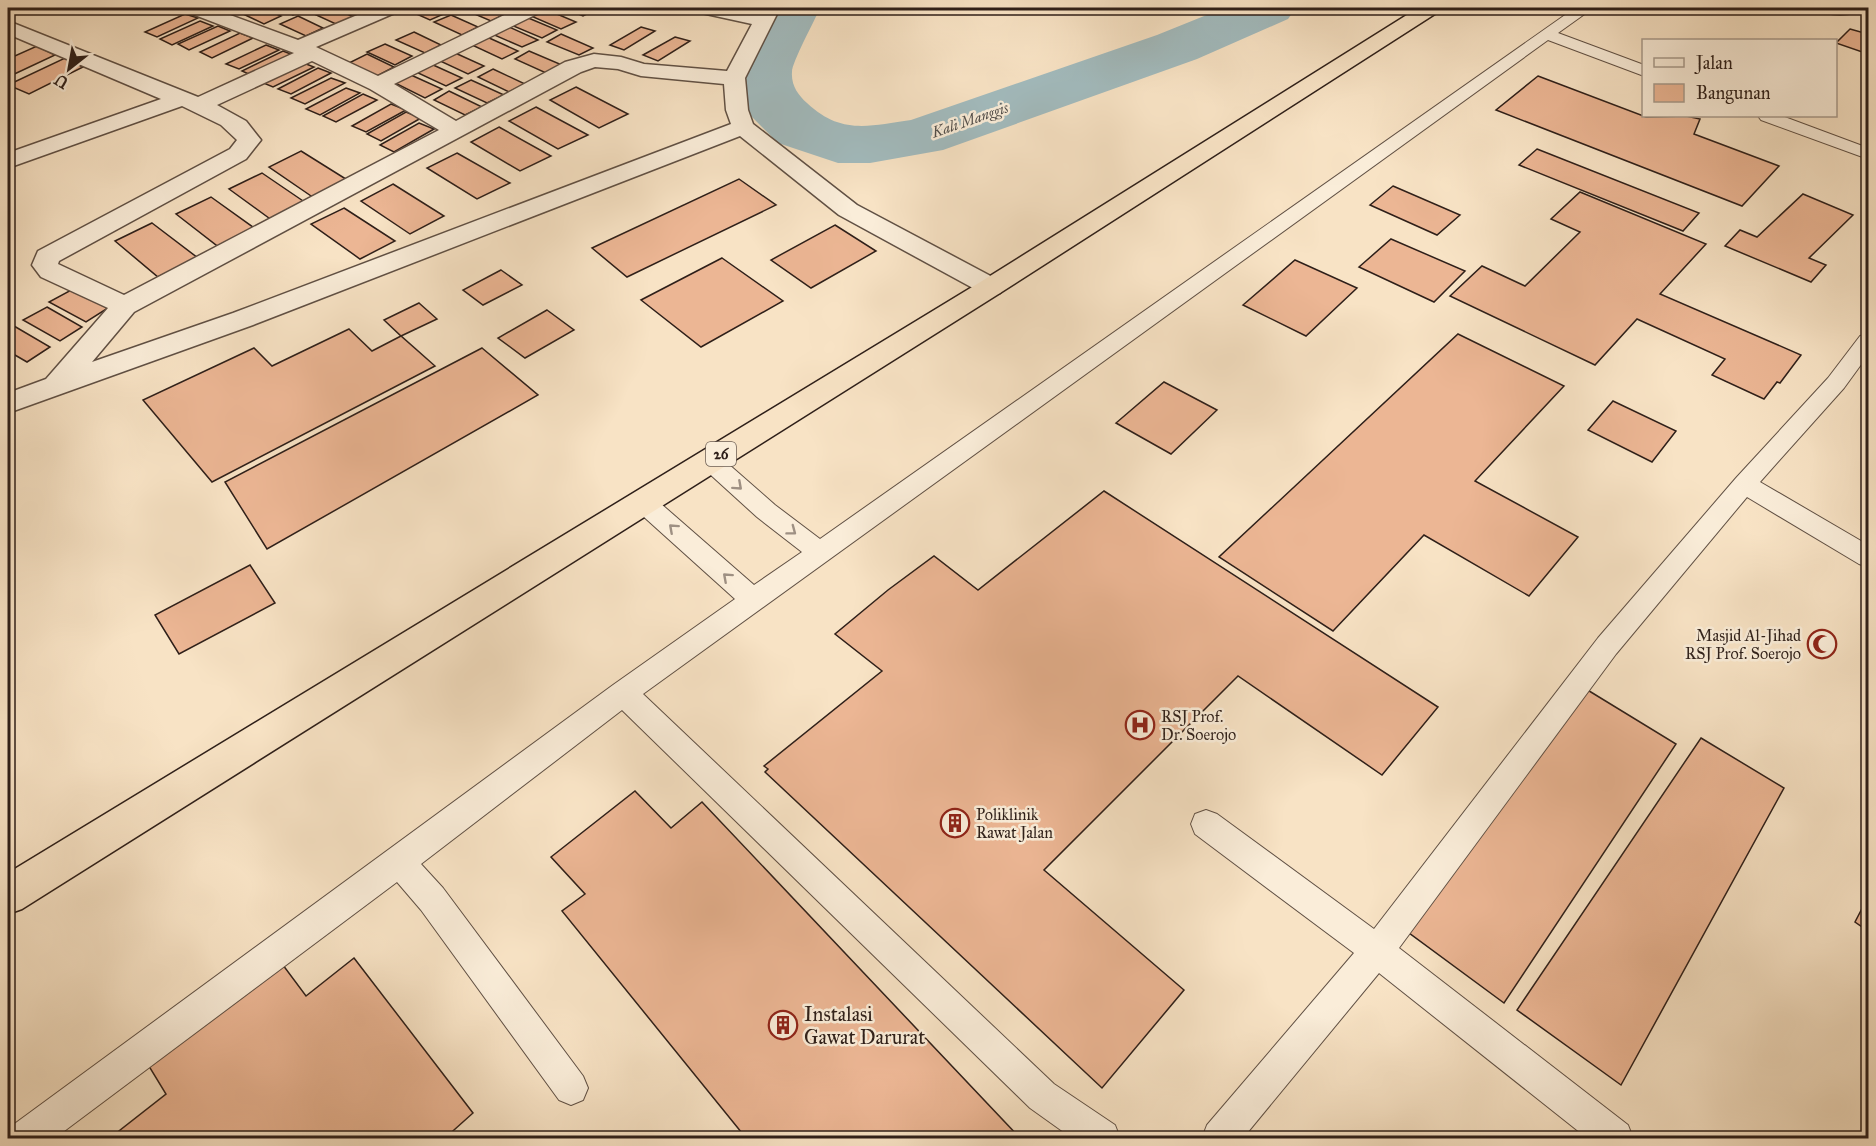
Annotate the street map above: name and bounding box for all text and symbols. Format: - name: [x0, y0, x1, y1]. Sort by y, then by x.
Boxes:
- north arrow: [39, 39, 99, 99]
- legend: [1642, 39, 1837, 117]
- text: Jalan: [1694, 52, 1733, 75]
- text: U: [51, 70, 72, 93]
- text: Bangunan: [1696, 82, 1771, 105]
- water label: Kali Manggis: [929, 98, 1011, 142]
- road number: 26: [706, 442, 736, 466]
- one-way arrow: [731, 479, 742, 490]
- one-way arrow: [669, 524, 680, 535]
- one-way arrow: [786, 524, 797, 535]
- one-way arrow: [723, 573, 734, 584]
- place label: Masjid Al-Jihad RSJ Prof. Soerojo: [1685, 626, 1801, 664]
- mosque icon: Masjid Al-Jihad RSJ Prof. Soerojo: [1806, 628, 1838, 660]
- place label: RSJ Prof. Dr. Soerojo: [1161, 707, 1236, 744]
- hospital icon: RSJ Prof. Dr. Soerojo: [1124, 709, 1156, 741]
- place label: Poliklinik Rawat Jalan: [976, 805, 1053, 843]
- building icon: Poliklinik Rawat Jalan: [939, 807, 971, 839]
- place label: Instalasi Gawat Darurat: [804, 1002, 925, 1049]
- building icon: Instalasi Gawat Darurat: [767, 1009, 799, 1041]

